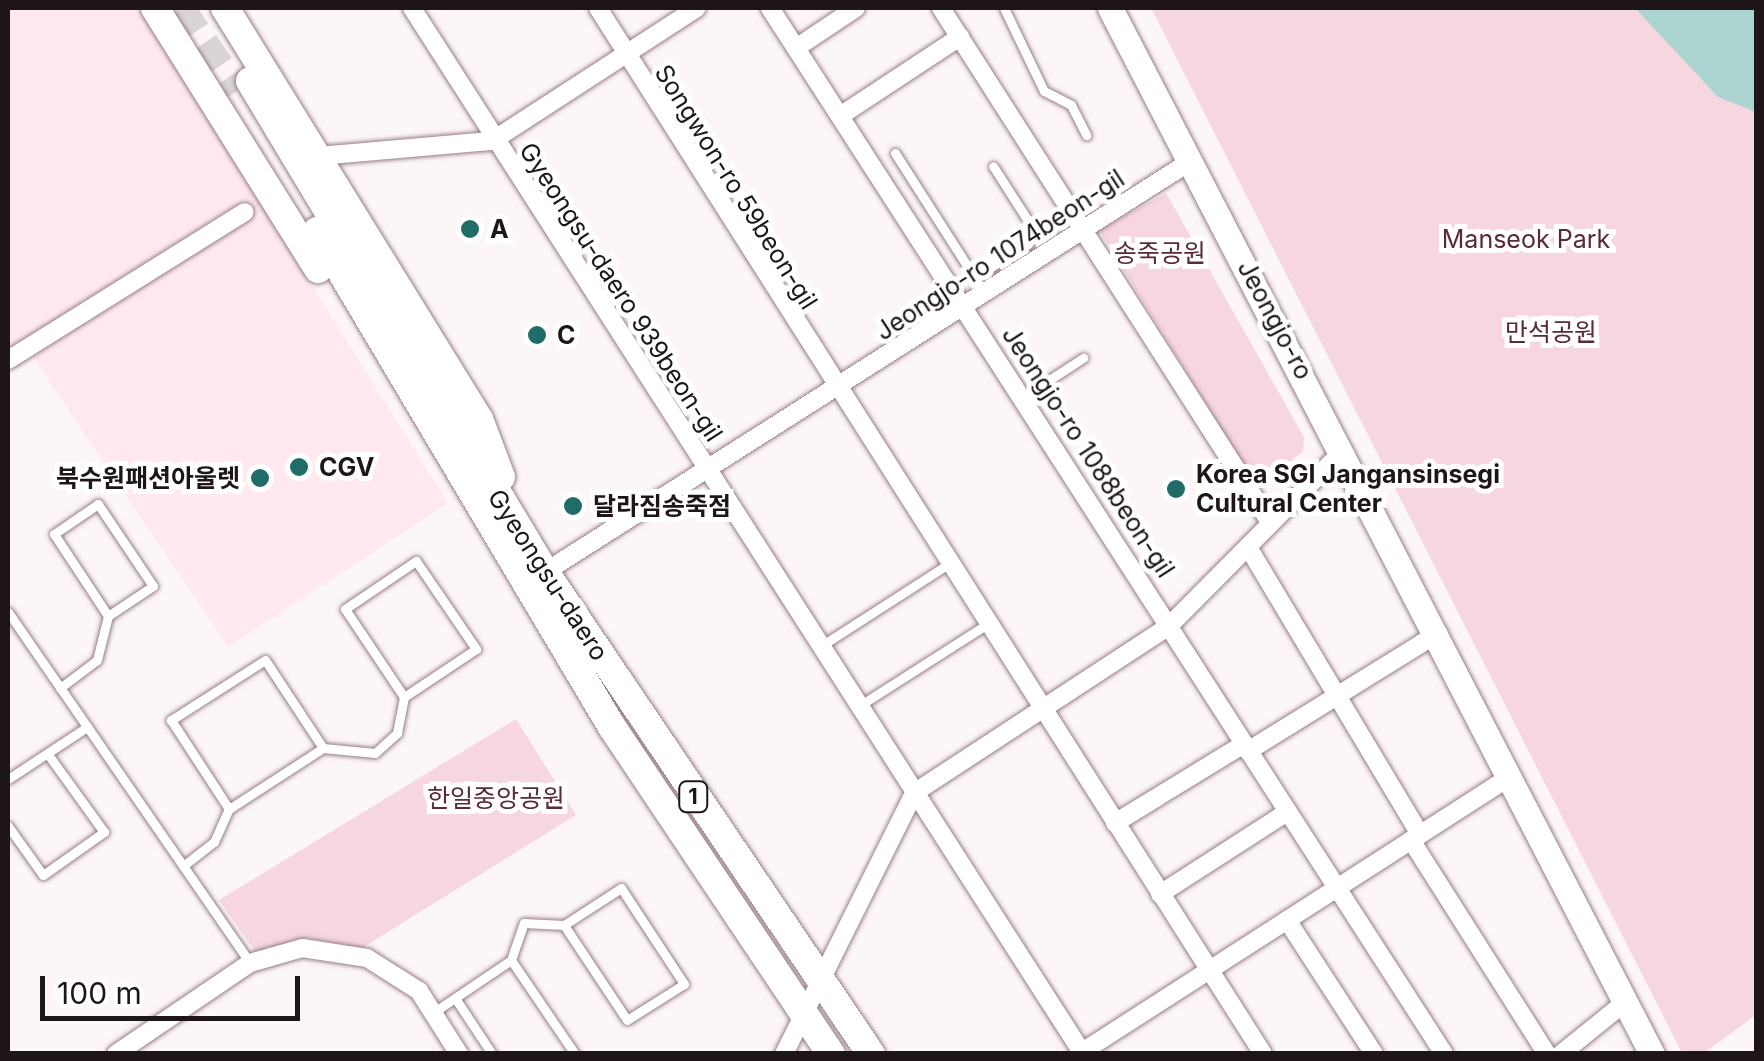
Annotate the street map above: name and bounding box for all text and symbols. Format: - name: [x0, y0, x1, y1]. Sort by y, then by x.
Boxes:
- street label: Songwon-ro 59beon-gil: [648, 59, 824, 315]
- street label: Gyeongsu-daero 939beon-gil: [513, 137, 729, 447]
- street label: Jeongjo-ro 1074beon-gil: [870, 163, 1130, 347]
- place label: A: [490, 214, 509, 244]
- marker: A: [459, 218, 481, 240]
- park label: Manseok Park: [1442, 224, 1610, 254]
- park label: 송죽공원: [1114, 238, 1206, 268]
- street label: Jeongjo-ro: [1231, 255, 1319, 385]
- park label: 만석공원: [1505, 317, 1597, 347]
- place label: C: [557, 320, 575, 350]
- street label: Jeongjo-ro 1088beon-gil: [996, 321, 1180, 583]
- marker: C: [526, 324, 548, 346]
- place label: CGV: [319, 452, 374, 482]
- marker: CGV: [288, 456, 310, 478]
- place label: Korea SGI Jangansinsegi Cultural Center: [1196, 460, 1500, 519]
- place label: 북수원패션아울렛: [56, 463, 240, 493]
- marker: 북수원패션아울렛: [249, 467, 271, 489]
- marker: Korea SGI Jangansinsegi Cultural Center: [1165, 478, 1187, 500]
- street label: Gyeongsu-daero: [481, 484, 615, 666]
- place label: 달라짐송죽점: [593, 491, 731, 521]
- marker: 달라짐송죽점: [562, 495, 584, 517]
- road number: 1: [678, 780, 708, 814]
- park label: 한일중앙공원: [427, 783, 565, 813]
- scale bar: [45, 956, 305, 1018]
- text: 100 m: [57, 975, 142, 1011]

